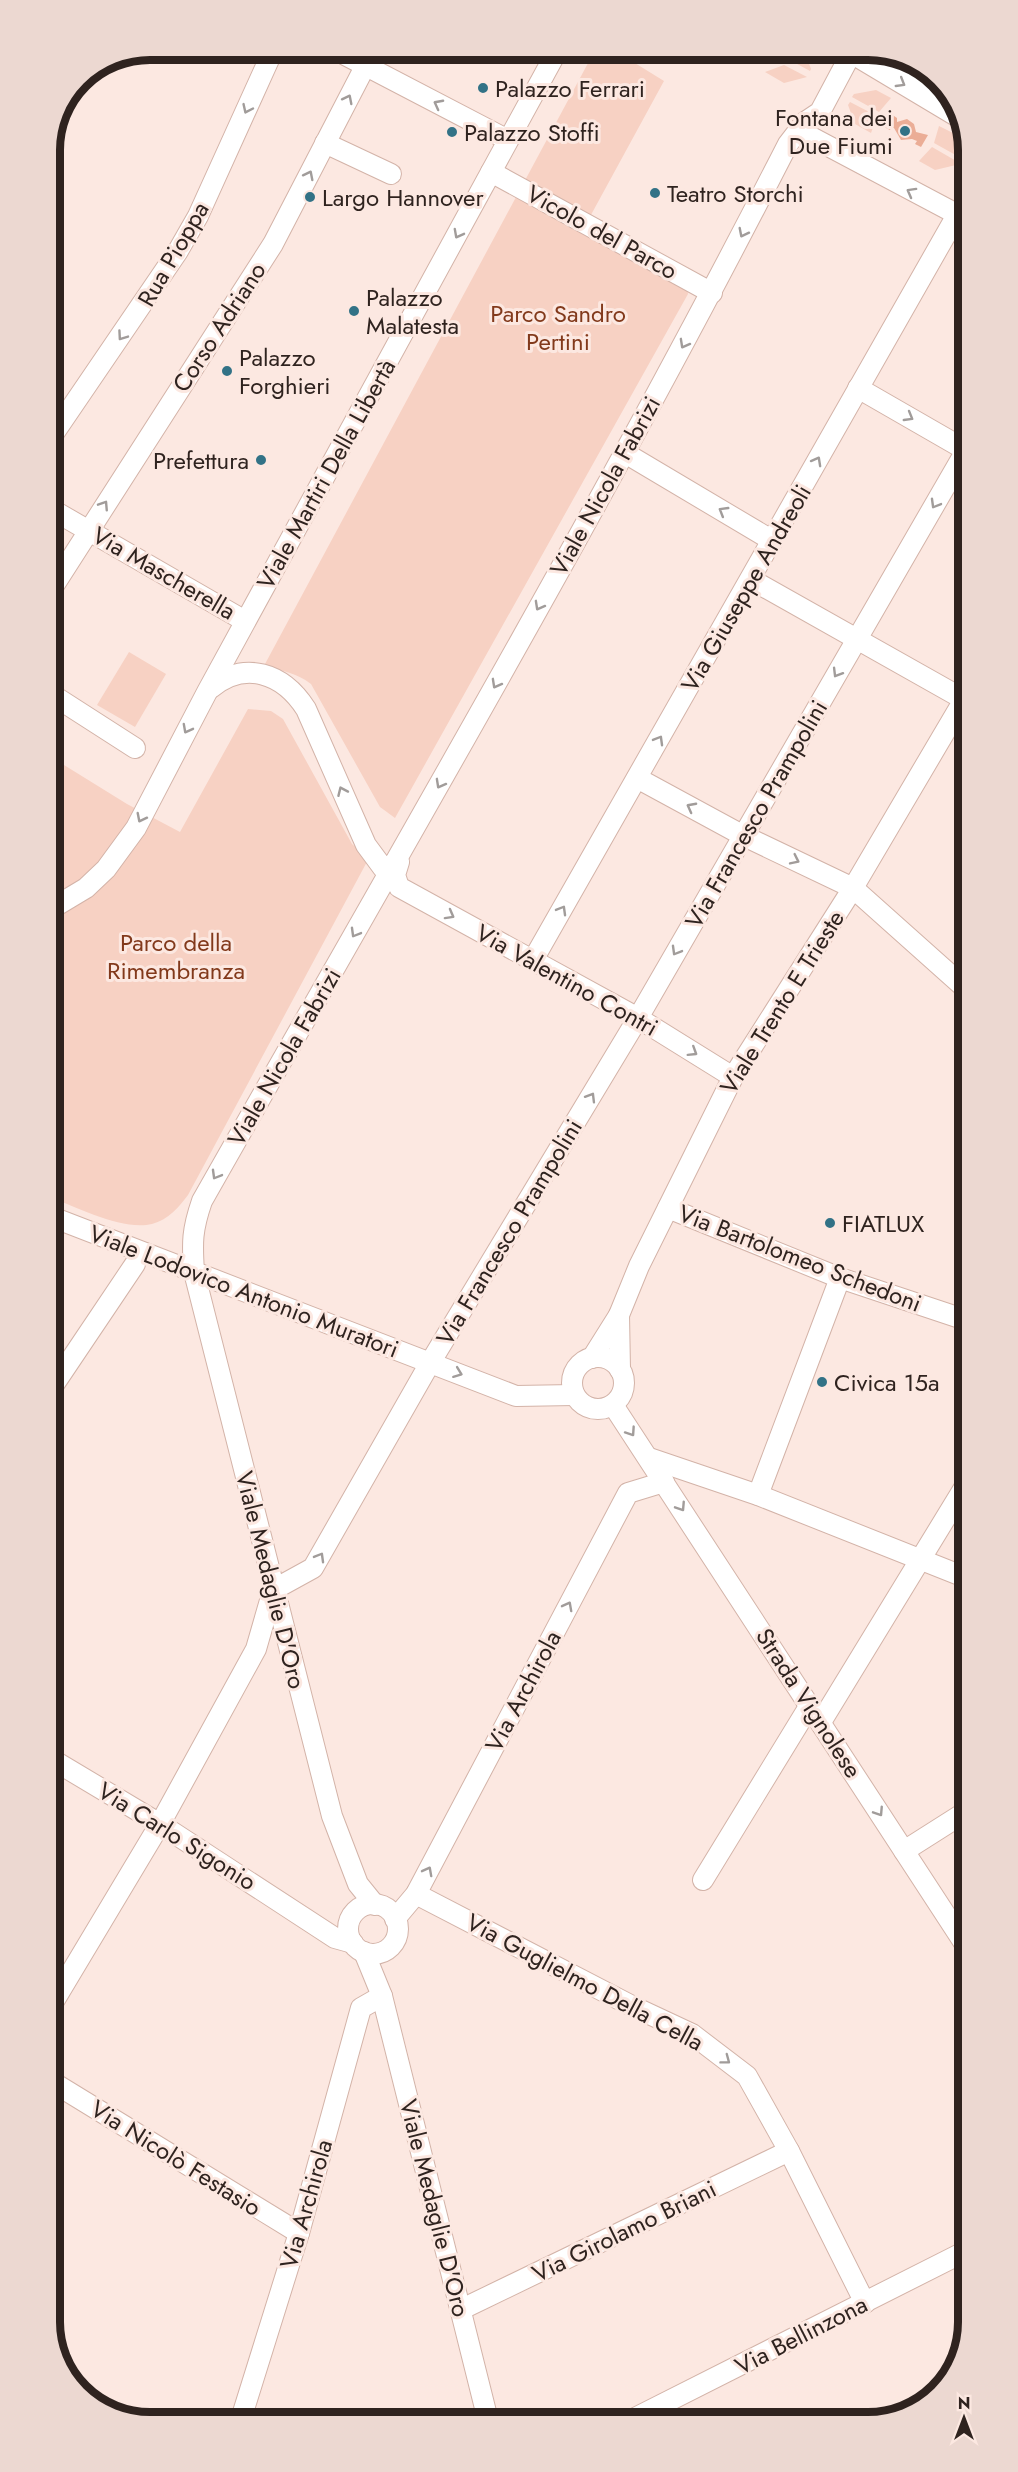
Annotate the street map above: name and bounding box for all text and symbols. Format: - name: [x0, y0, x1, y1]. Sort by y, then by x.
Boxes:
- place label: Palazzo Ferrari: [495, 71, 645, 106]
- one-way arrow: [895, 75, 905, 87]
- marker: Palazzo Ferrari: [476, 81, 490, 95]
- one-way arrow: [341, 95, 352, 105]
- one-way arrow: [434, 100, 445, 111]
- place label: Fontana dei Due Fiumi: [775, 100, 893, 163]
- one-way arrow: [242, 102, 254, 113]
- place label: Palazzo Stoffi: [464, 115, 600, 150]
- marker: Fontana dei Due Fiumi: [898, 124, 912, 138]
- marker: Palazzo Stoffi: [445, 125, 459, 139]
- one-way arrow: [302, 171, 313, 182]
- street label: Vicolo del Parco: [520, 176, 684, 288]
- place label: Teatro Storchi: [667, 176, 804, 211]
- place label: Largo Hannover: [322, 180, 484, 215]
- marker: Teatro Storchi: [648, 186, 662, 200]
- one-way arrow: [907, 188, 918, 199]
- marker: Largo Hannover: [303, 190, 317, 204]
- street label: Rua Pioppa: [129, 195, 217, 313]
- one-way arrow: [454, 227, 465, 238]
- one-way arrow: [738, 227, 750, 238]
- street label: Corso Adriano: [164, 255, 274, 399]
- place label: Palazzo Malatesta: [366, 280, 459, 343]
- park label: Parco Sandro Pertini: [490, 296, 626, 359]
- marker: Palazzo Malatesta: [347, 304, 361, 318]
- one-way arrow: [118, 330, 129, 341]
- one-way arrow: [680, 338, 691, 348]
- place label: Palazzo Forghieri: [239, 340, 331, 403]
- street label: Viale Martiri Della Libertà: [248, 352, 404, 596]
- marker: Palazzo Forghieri: [220, 364, 234, 378]
- street label: Viale Nicola Fabrizi: [541, 390, 669, 582]
- one-way arrow: [903, 410, 913, 422]
- place label: Prefettura: [153, 443, 249, 478]
- marker: Prefettura: [254, 453, 268, 467]
- one-way arrow: [810, 457, 822, 467]
- street label: Via Giuseppe Andreoli: [672, 478, 820, 698]
- one-way arrow: [931, 498, 942, 509]
- one-way arrow: [97, 501, 109, 511]
- one-way arrow: [719, 507, 729, 518]
- street label: Via Mascherella: [86, 518, 242, 628]
- one-way arrow: [535, 600, 546, 611]
- one-way arrow: [833, 667, 845, 677]
- one-way arrow: [491, 678, 503, 688]
- street label: Via Francesco Prampolini: [676, 693, 836, 935]
- one-way arrow: [183, 722, 194, 733]
- one-way arrow: [652, 736, 663, 746]
- one-way arrow: [436, 778, 447, 788]
- one-way arrow: [338, 787, 350, 798]
- one-way arrow: [687, 803, 697, 814]
- one-way arrow: [137, 812, 148, 822]
- one-way arrow: [789, 853, 800, 864]
- street label: Viale Trento E Trieste: [711, 903, 853, 1101]
- one-way arrow: [555, 905, 566, 916]
- one-way arrow: [444, 908, 454, 919]
- street label: Via Valentino Contri: [469, 915, 665, 1045]
- park label: Parco della Rimembranza: [107, 925, 245, 988]
- one-way arrow: [351, 927, 362, 937]
- one-way arrow: [672, 945, 683, 955]
- street label: Viale Nicola Fabrizi: [219, 961, 349, 1153]
- one-way arrow: [687, 1044, 697, 1056]
- one-way arrow: [583, 1093, 595, 1103]
- street label: Via Francesco Prampolini: [427, 1112, 591, 1352]
- one-way arrow: [212, 1169, 223, 1179]
- street label: Via Bartolomeo Schedoni: [673, 1195, 927, 1321]
- place label: FIATLUX: [842, 1206, 925, 1241]
- street label: Viale Lodovico Antonio Muratori: [84, 1216, 404, 1366]
- marker: FIATLUX: [823, 1216, 837, 1230]
- place label: Civica 15a: [834, 1365, 940, 1400]
- one-way arrow: [452, 1366, 463, 1379]
- marker: Civica 15a: [815, 1375, 829, 1389]
- one-way arrow: [624, 1425, 635, 1436]
- street label: Viale Medaglie D'Oro: [227, 1468, 315, 1692]
- one-way arrow: [673, 1501, 684, 1512]
- one-way arrow: [312, 1553, 324, 1563]
- one-way arrow: [561, 1601, 572, 1612]
- street label: Strada Vignolese: [747, 1621, 871, 1785]
- street label: Via Archirola: [476, 1624, 570, 1758]
- street label: Via Carlo Sigonio: [91, 1773, 263, 1899]
- one-way arrow: [871, 1805, 882, 1816]
- one-way arrow: [421, 1867, 432, 1877]
- street label: Via Guglielmo Della Cella: [460, 1905, 710, 2059]
- one-way arrow: [719, 2052, 730, 2063]
- street label: Via Nicolò Festasio: [84, 2091, 268, 2225]
- street label: Viale Medaglie D'Oro: [391, 2096, 479, 2320]
- street label: Via Archirola: [271, 2135, 341, 2273]
- street label: Via Girolamo Briani: [526, 2171, 722, 2291]
- street label: Via Bellinzona: [729, 2287, 873, 2383]
- north arrow: [934, 2388, 994, 2448]
- text: N: [958, 2392, 970, 2415]

